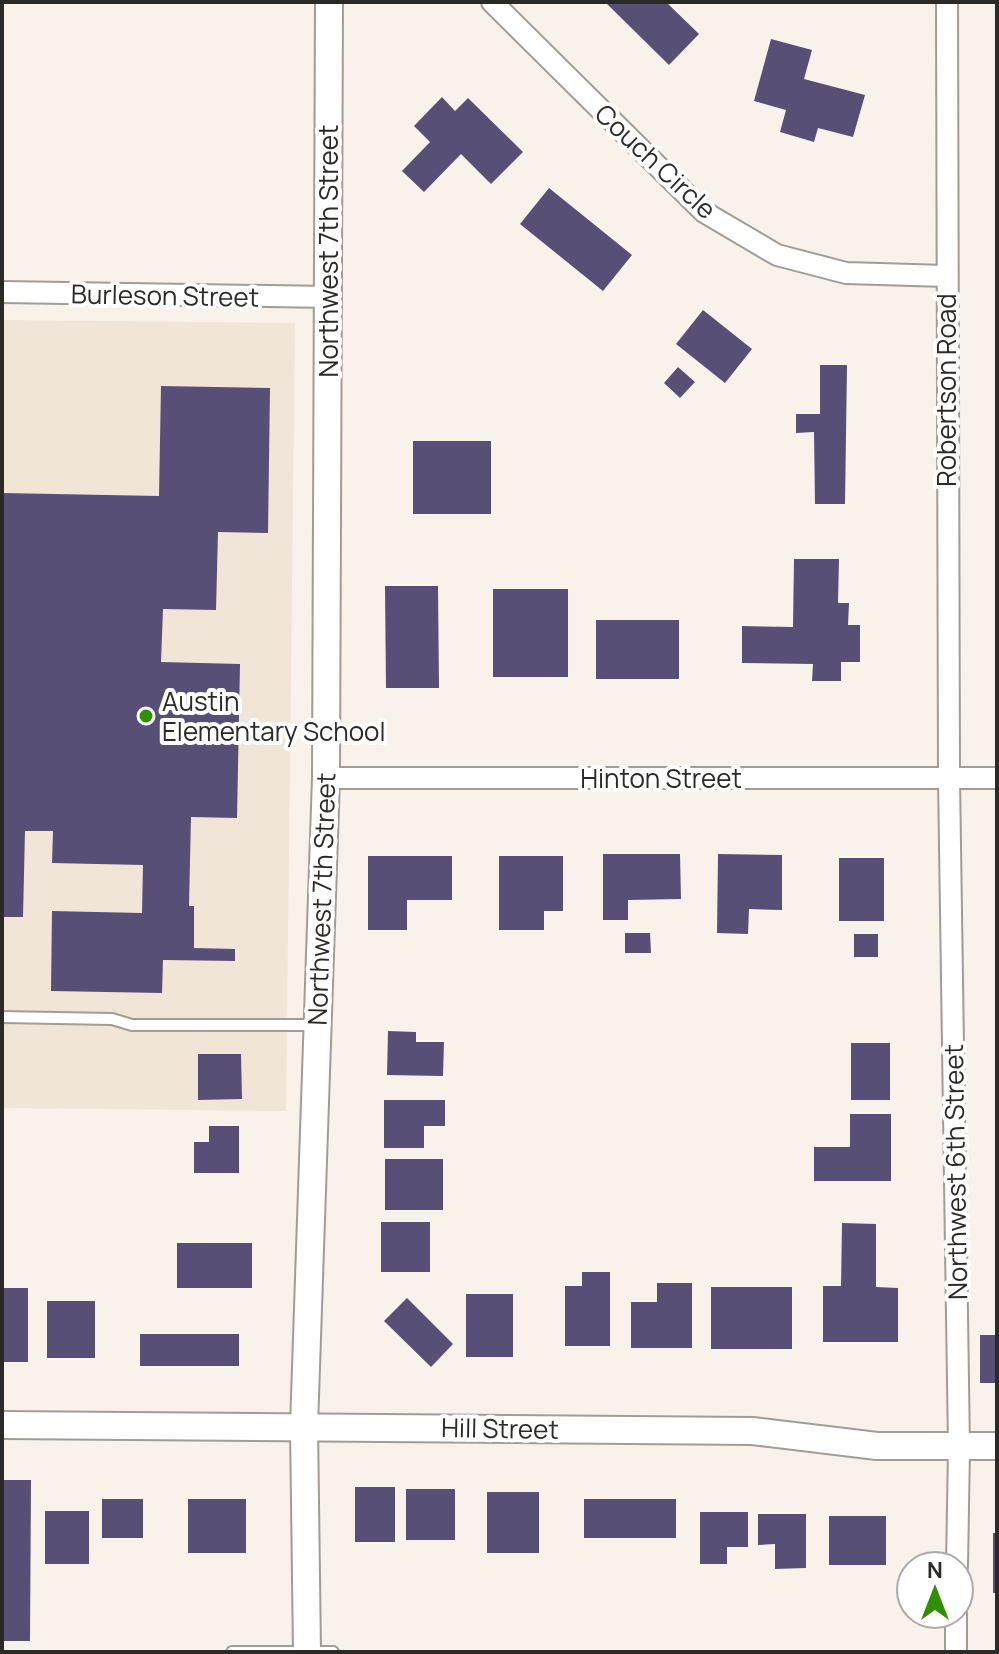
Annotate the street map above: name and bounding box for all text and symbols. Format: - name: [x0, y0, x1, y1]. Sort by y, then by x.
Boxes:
- street label: Couch Circle: [588, 95, 724, 227]
- street label: Northwest 7th Street: [310, 125, 346, 377]
- street label: Burleson Street: [71, 275, 259, 315]
- street label: Robertson Road: [928, 293, 964, 487]
- place label: Austin Elementary School: [162, 683, 386, 749]
- marker: Austin Elementary School: [137, 707, 155, 725]
- street label: Hinton Street: [580, 760, 742, 796]
- street label: Northwest 7th Street: [299, 772, 343, 1026]
- street label: Northwest 6th Street: [935, 1044, 975, 1300]
- street label: Hill Street: [441, 1409, 559, 1447]
- north arrow: [895, 1550, 975, 1630]
- text: N: [927, 1555, 943, 1585]

